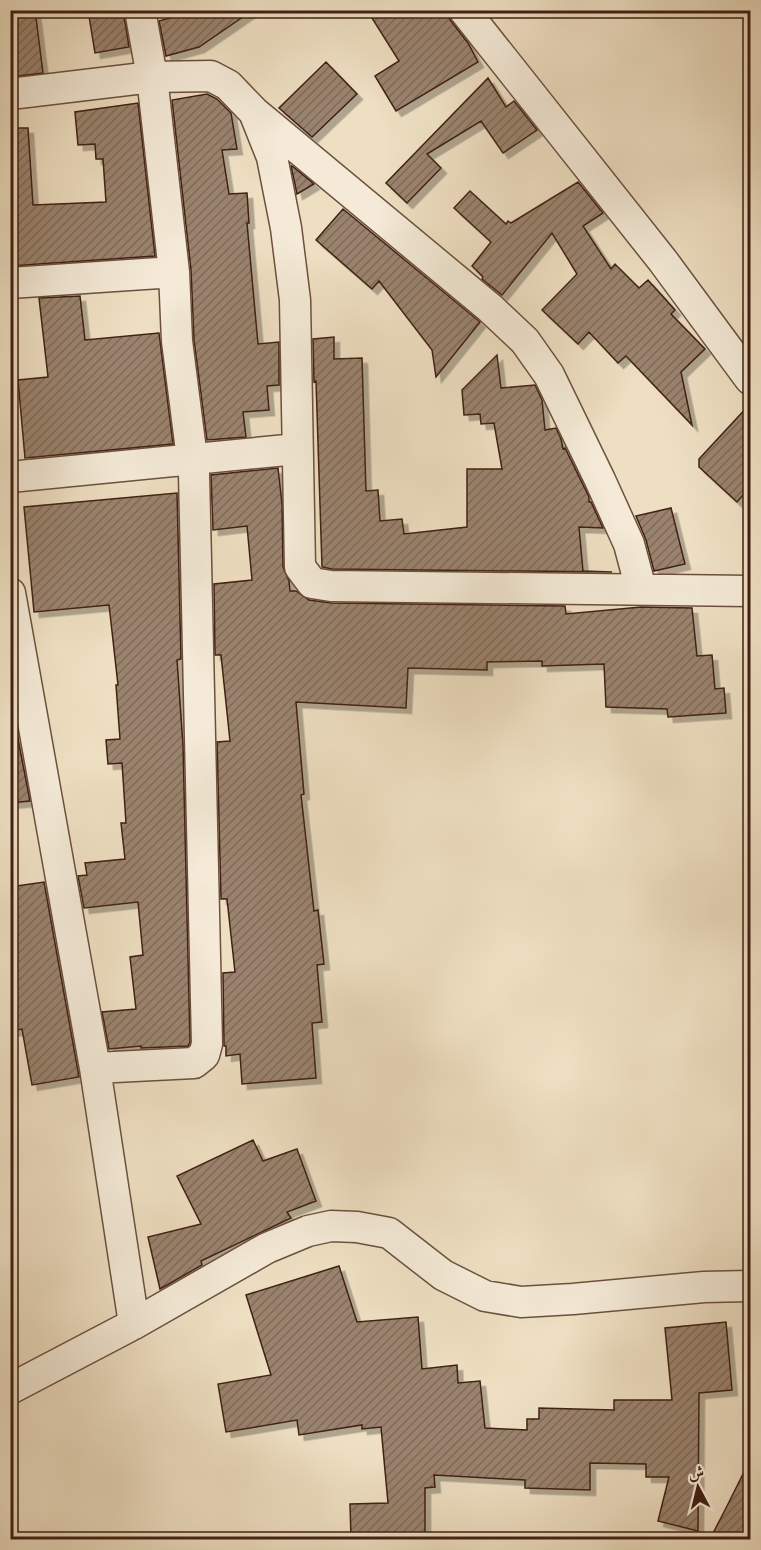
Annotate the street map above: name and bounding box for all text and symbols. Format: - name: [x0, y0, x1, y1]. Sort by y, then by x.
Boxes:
- north arrow: [668, 1457, 728, 1517]
- text: ش: [687, 1463, 706, 1485]

